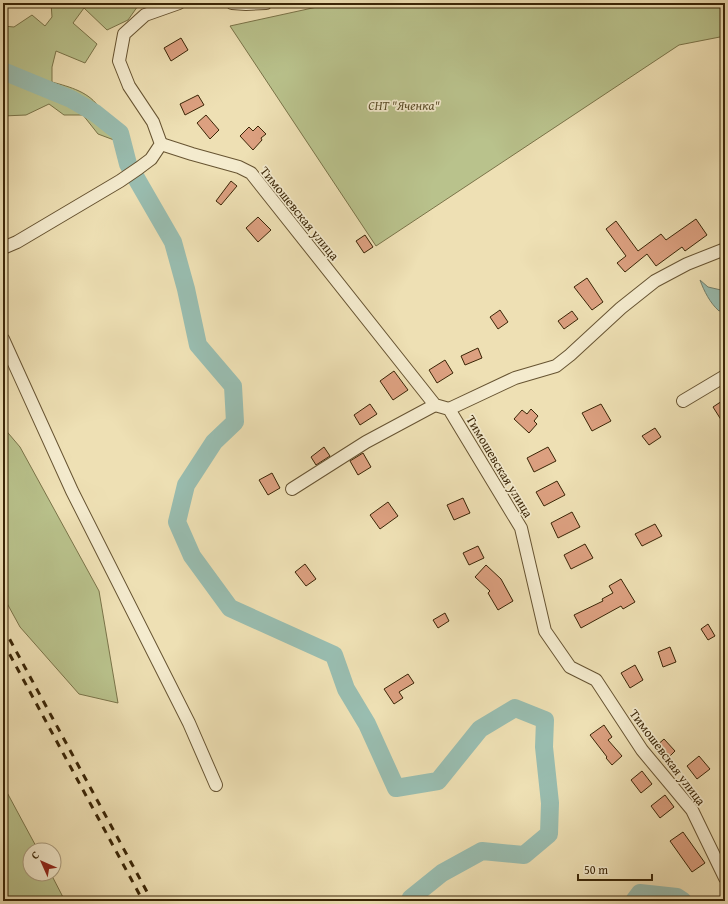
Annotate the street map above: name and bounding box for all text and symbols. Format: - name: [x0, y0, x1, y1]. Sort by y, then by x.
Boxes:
- park label: СНТ "Яченка": [368, 96, 440, 115]
- street label: Тимошевская улица: [256, 162, 344, 265]
- street label: Тимошевская улица: [461, 411, 538, 522]
- street label: Тимошевская улица: [625, 705, 711, 810]
- north arrow: [22, 842, 62, 882]
- text: С: [27, 847, 43, 863]
- scale bar: [578, 856, 652, 882]
- text: 50 m: [584, 861, 608, 878]

